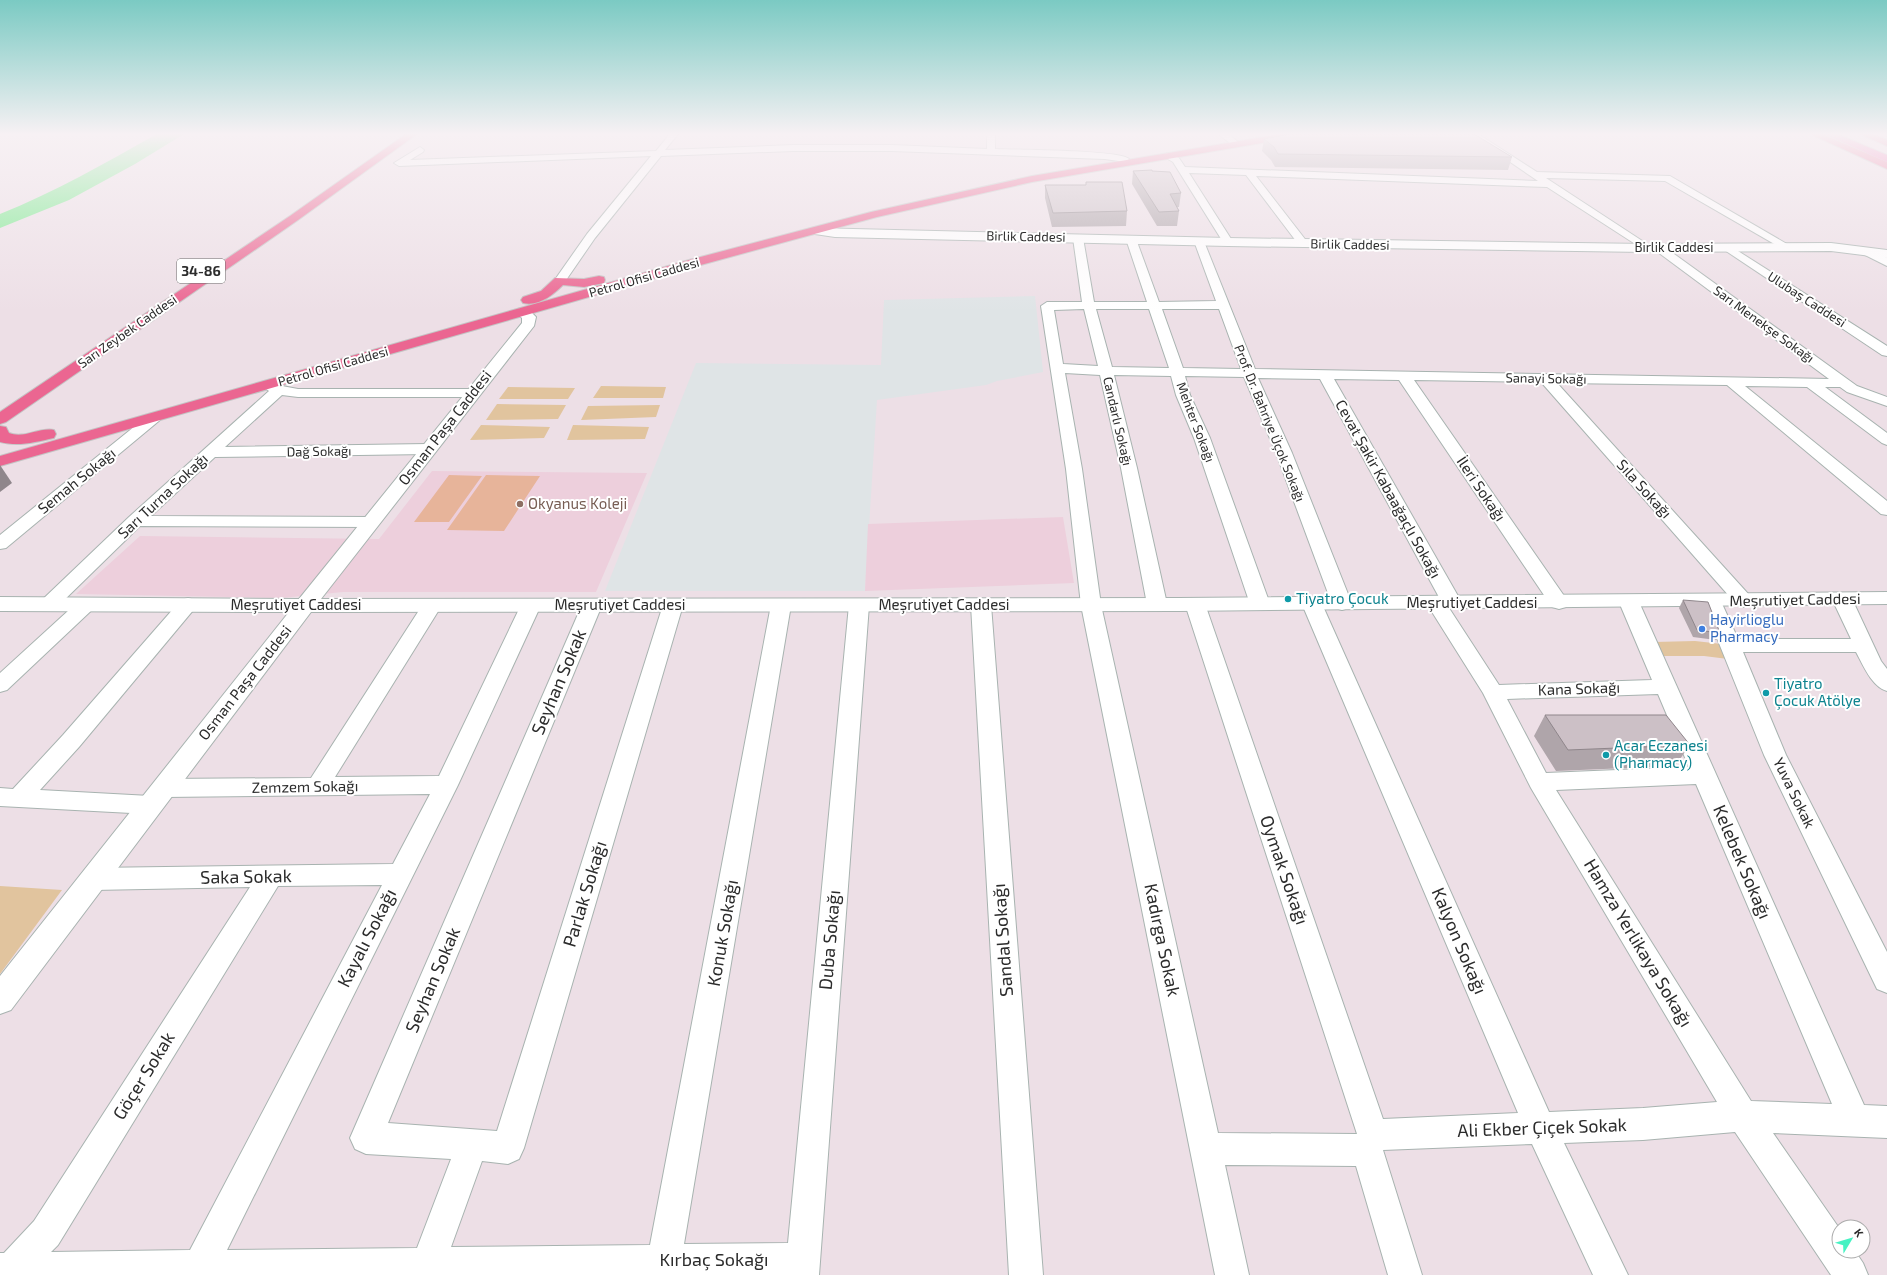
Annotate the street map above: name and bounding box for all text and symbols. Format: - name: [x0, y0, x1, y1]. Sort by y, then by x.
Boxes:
- street label: Birlik Caddesi: [986, 227, 1066, 245]
- street label: Birlik Caddesi: [1310, 235, 1390, 253]
- street label: Birlik Caddesi: [1634, 239, 1714, 255]
- street label: Petrol Ofisi Caddesi: [587, 254, 701, 300]
- road number: 34-86: [177, 259, 225, 283]
- street label: Ulubaş Caddesi: [1764, 268, 1849, 331]
- street label: Sarı Menekşe Sokağı: [1710, 282, 1818, 367]
- street label: Sarı Zeybek Caddesi: [74, 291, 180, 371]
- street label: Prof. Dr. Bahriye Üçok Sokağı: [1230, 342, 1309, 504]
- street label: Petrol Ofisi Caddesi: [276, 343, 390, 389]
- street label: Osman Paşa Caddesi: [394, 366, 495, 489]
- street label: Sanayi Sokağı: [1505, 369, 1587, 387]
- street label: Candarlı Sokağı: [1100, 375, 1136, 467]
- street label: Mehter Sokağı: [1173, 380, 1219, 464]
- street label: Cevat Şakir Kabaağaçlı Sokağı: [1331, 396, 1446, 581]
- street label: Dağ Sokağı: [286, 442, 352, 460]
- street label: Semah Sokağı: [34, 443, 119, 517]
- street label: Sarı Turna Sokağı: [114, 449, 211, 542]
- street label: İleri Sokağı: [1454, 453, 1510, 524]
- street label: Sıla Sokağı: [1614, 455, 1676, 522]
- place label: Okyanus Koleji: [528, 494, 627, 513]
- marker: Okyanus Koleji: [515, 499, 525, 509]
- place label: Tiyatro Çocuk: [1296, 589, 1389, 608]
- street label: Meşrutiyet Caddesi: [1729, 589, 1861, 610]
- street label: Meşrutiyet Caddesi: [1406, 593, 1538, 612]
- marker: Tiyatro Çocuk: [1283, 594, 1293, 604]
- street label: Meşrutiyet Caddesi: [230, 595, 362, 614]
- street label: Meşrutiyet Caddesi: [554, 595, 686, 614]
- street label: Meşrutiyet Caddesi: [878, 595, 1010, 614]
- place label: Hayirlioglu Pharmacy: [1710, 610, 1784, 645]
- street label: Osman Paşa Caddesi: [194, 621, 295, 744]
- marker: Hayirlioglu Pharmacy: [1697, 624, 1707, 634]
- street label: Seyhan Sokak: [526, 625, 590, 738]
- place label: Tiyatro Çocuk Atölye: [1774, 674, 1861, 710]
- street label: Kana Sokağı: [1538, 678, 1620, 698]
- marker: Tiyatro Çocuk Atölye: [1761, 688, 1771, 698]
- place label: Acar Eczanesi (Pharmacy): [1614, 736, 1708, 771]
- marker: Acar Eczanesi (Pharmacy): [1601, 750, 1611, 760]
- street label: Yuva Sokak: [1770, 754, 1820, 831]
- street label: Zemzem Sokağı: [251, 776, 359, 796]
- street label: Kelebek Sokağı: [1709, 801, 1777, 922]
- street label: Oymak Sokağı: [1256, 812, 1314, 927]
- street label: Parlak Sokağı: [557, 838, 611, 949]
- street label: Hamza Yerlikaya Sokağı: [1580, 854, 1698, 1031]
- street label: Saka Sokak: [200, 864, 292, 888]
- street label: Konuk Sokağı: [702, 878, 742, 988]
- street label: Kadırga Sokak: [1140, 881, 1186, 998]
- street label: Sandal Sokağı: [987, 883, 1017, 997]
- street label: Kalyon Sokağı: [1428, 884, 1492, 997]
- street label: Kayalı Sokağı: [332, 885, 400, 990]
- street label: Duba Sokağı: [814, 889, 844, 991]
- street label: Seyhan Sokak: [400, 923, 464, 1036]
- street label: Göçer Sokak: [108, 1028, 180, 1124]
- street label: Ali Ekber Çiçek Sokak: [1457, 1113, 1627, 1142]
- north arrow: [1831, 1219, 1871, 1259]
- text: K: [1852, 1226, 1867, 1239]
- street label: Kırbaç Sokağı: [659, 1248, 769, 1271]

